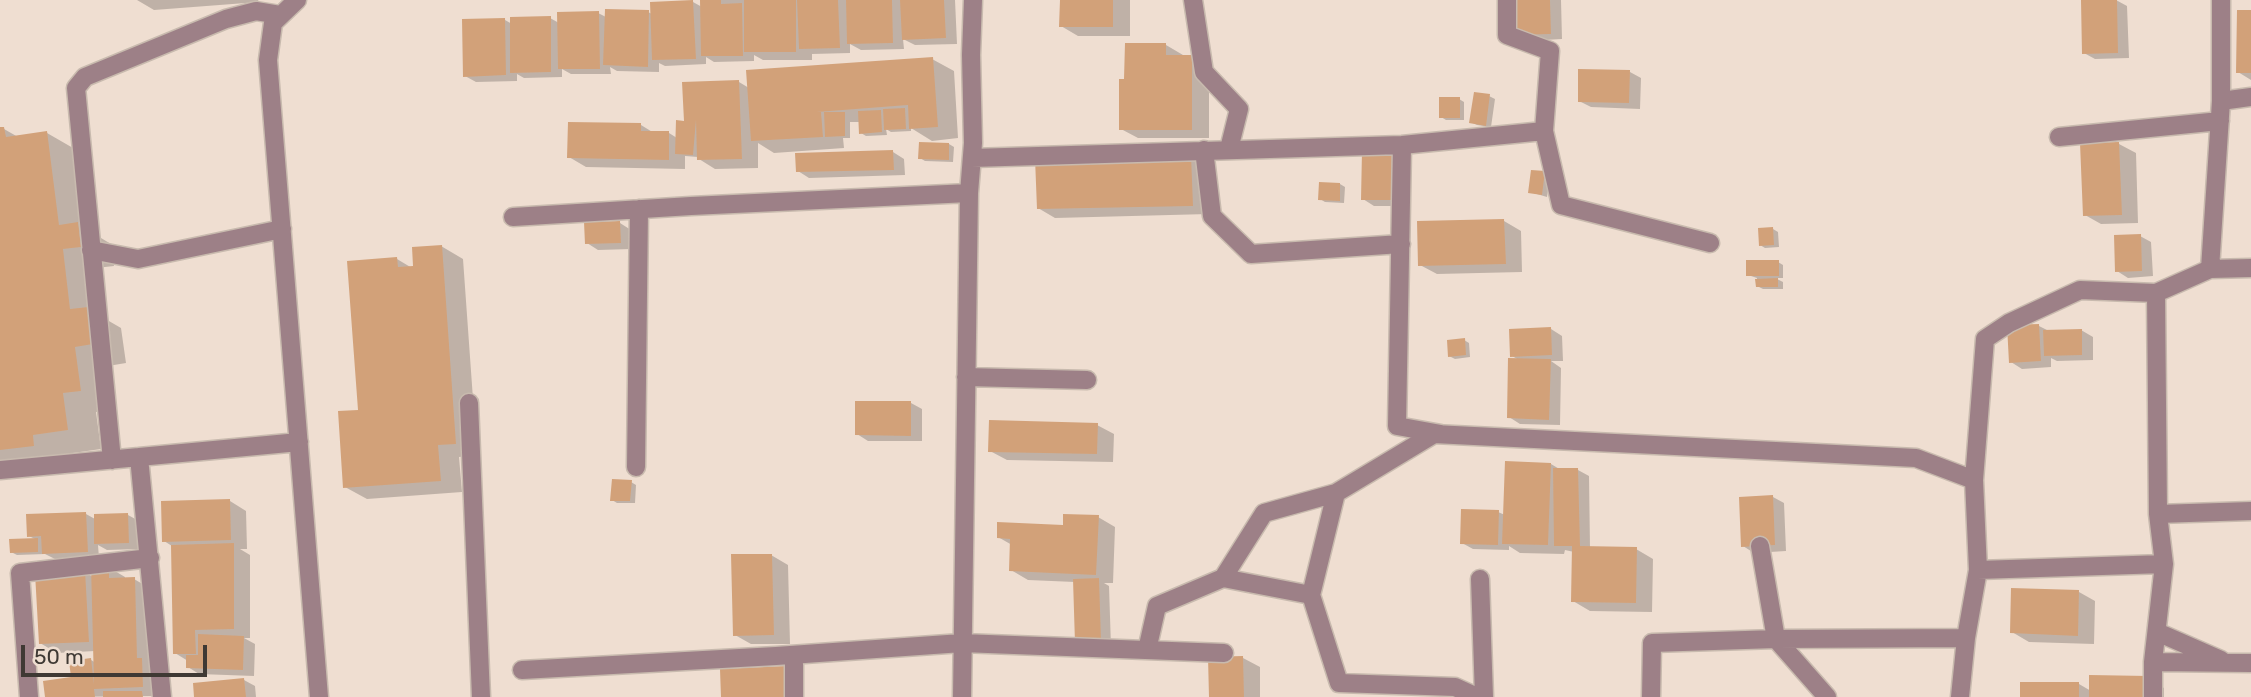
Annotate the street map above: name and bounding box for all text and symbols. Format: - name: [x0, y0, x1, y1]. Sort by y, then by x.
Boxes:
- scale bar: [24, 630, 210, 674]
- text: 50 m: [34, 644, 84, 669]

